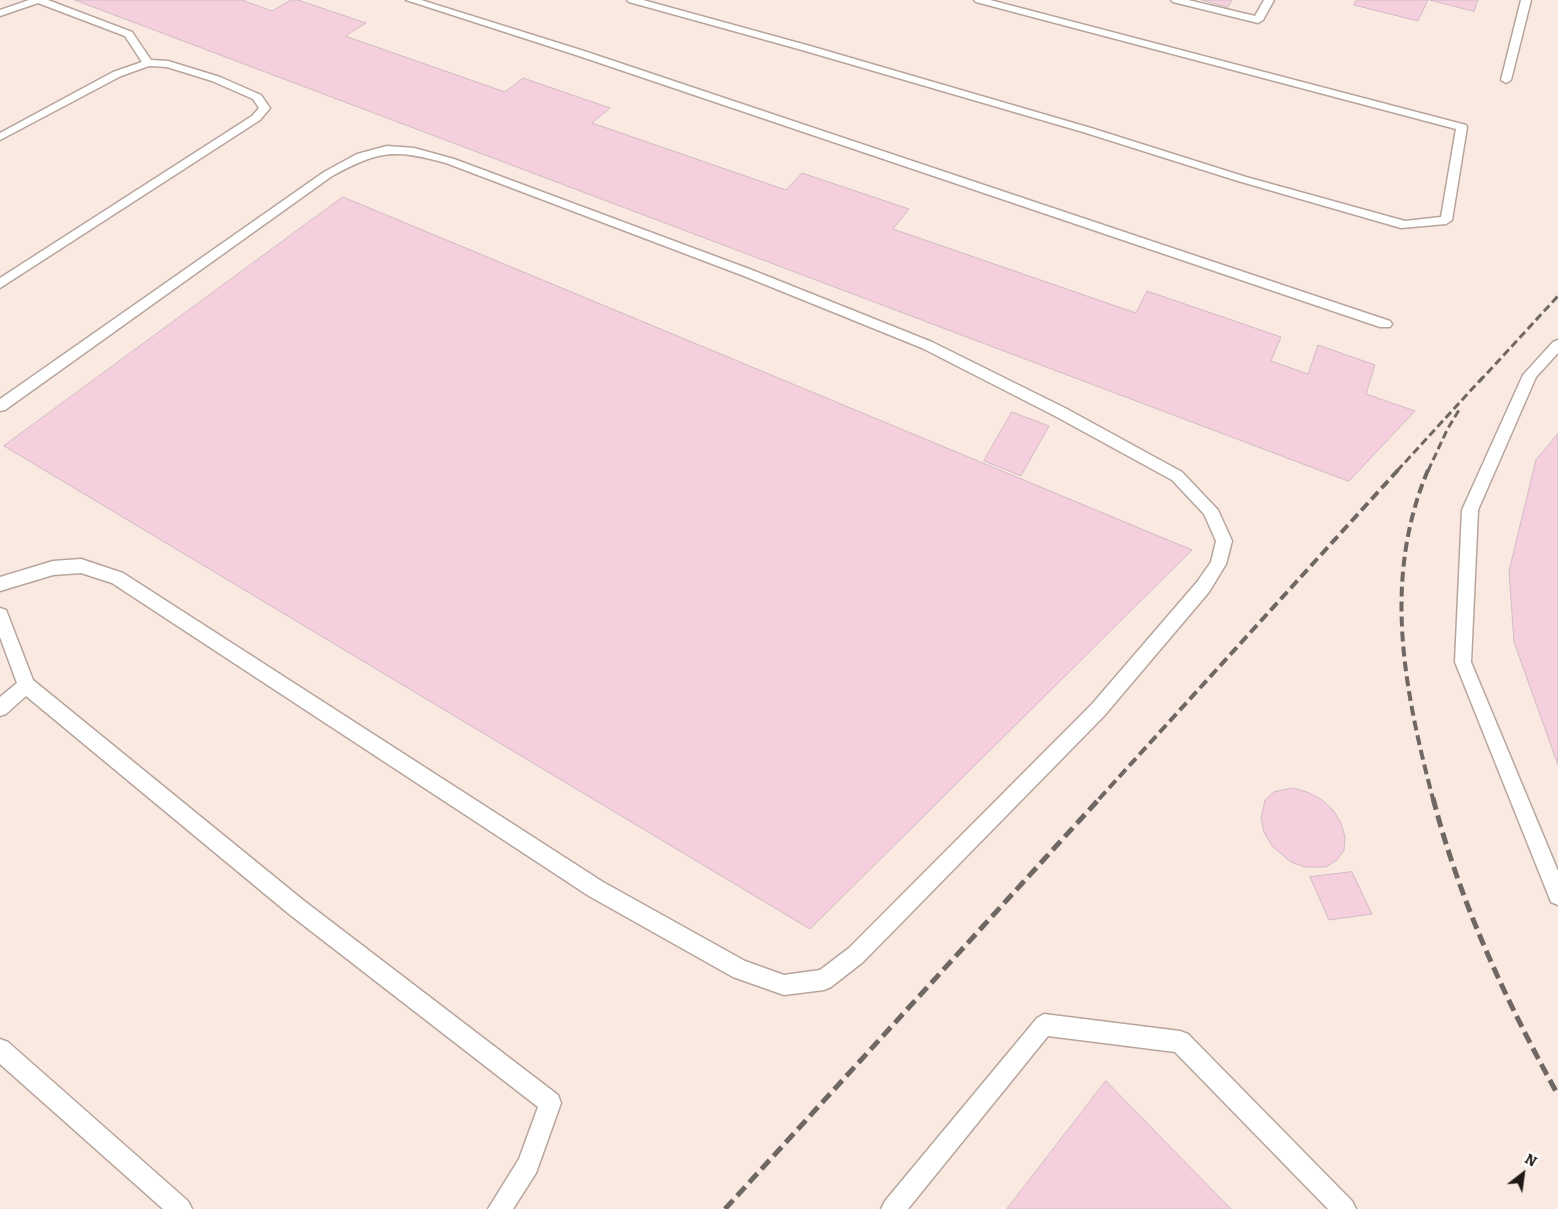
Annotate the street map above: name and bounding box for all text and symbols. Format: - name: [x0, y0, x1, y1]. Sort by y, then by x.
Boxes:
- north arrow: [1498, 1149, 1548, 1199]
- text: N: [1522, 1151, 1540, 1171]

